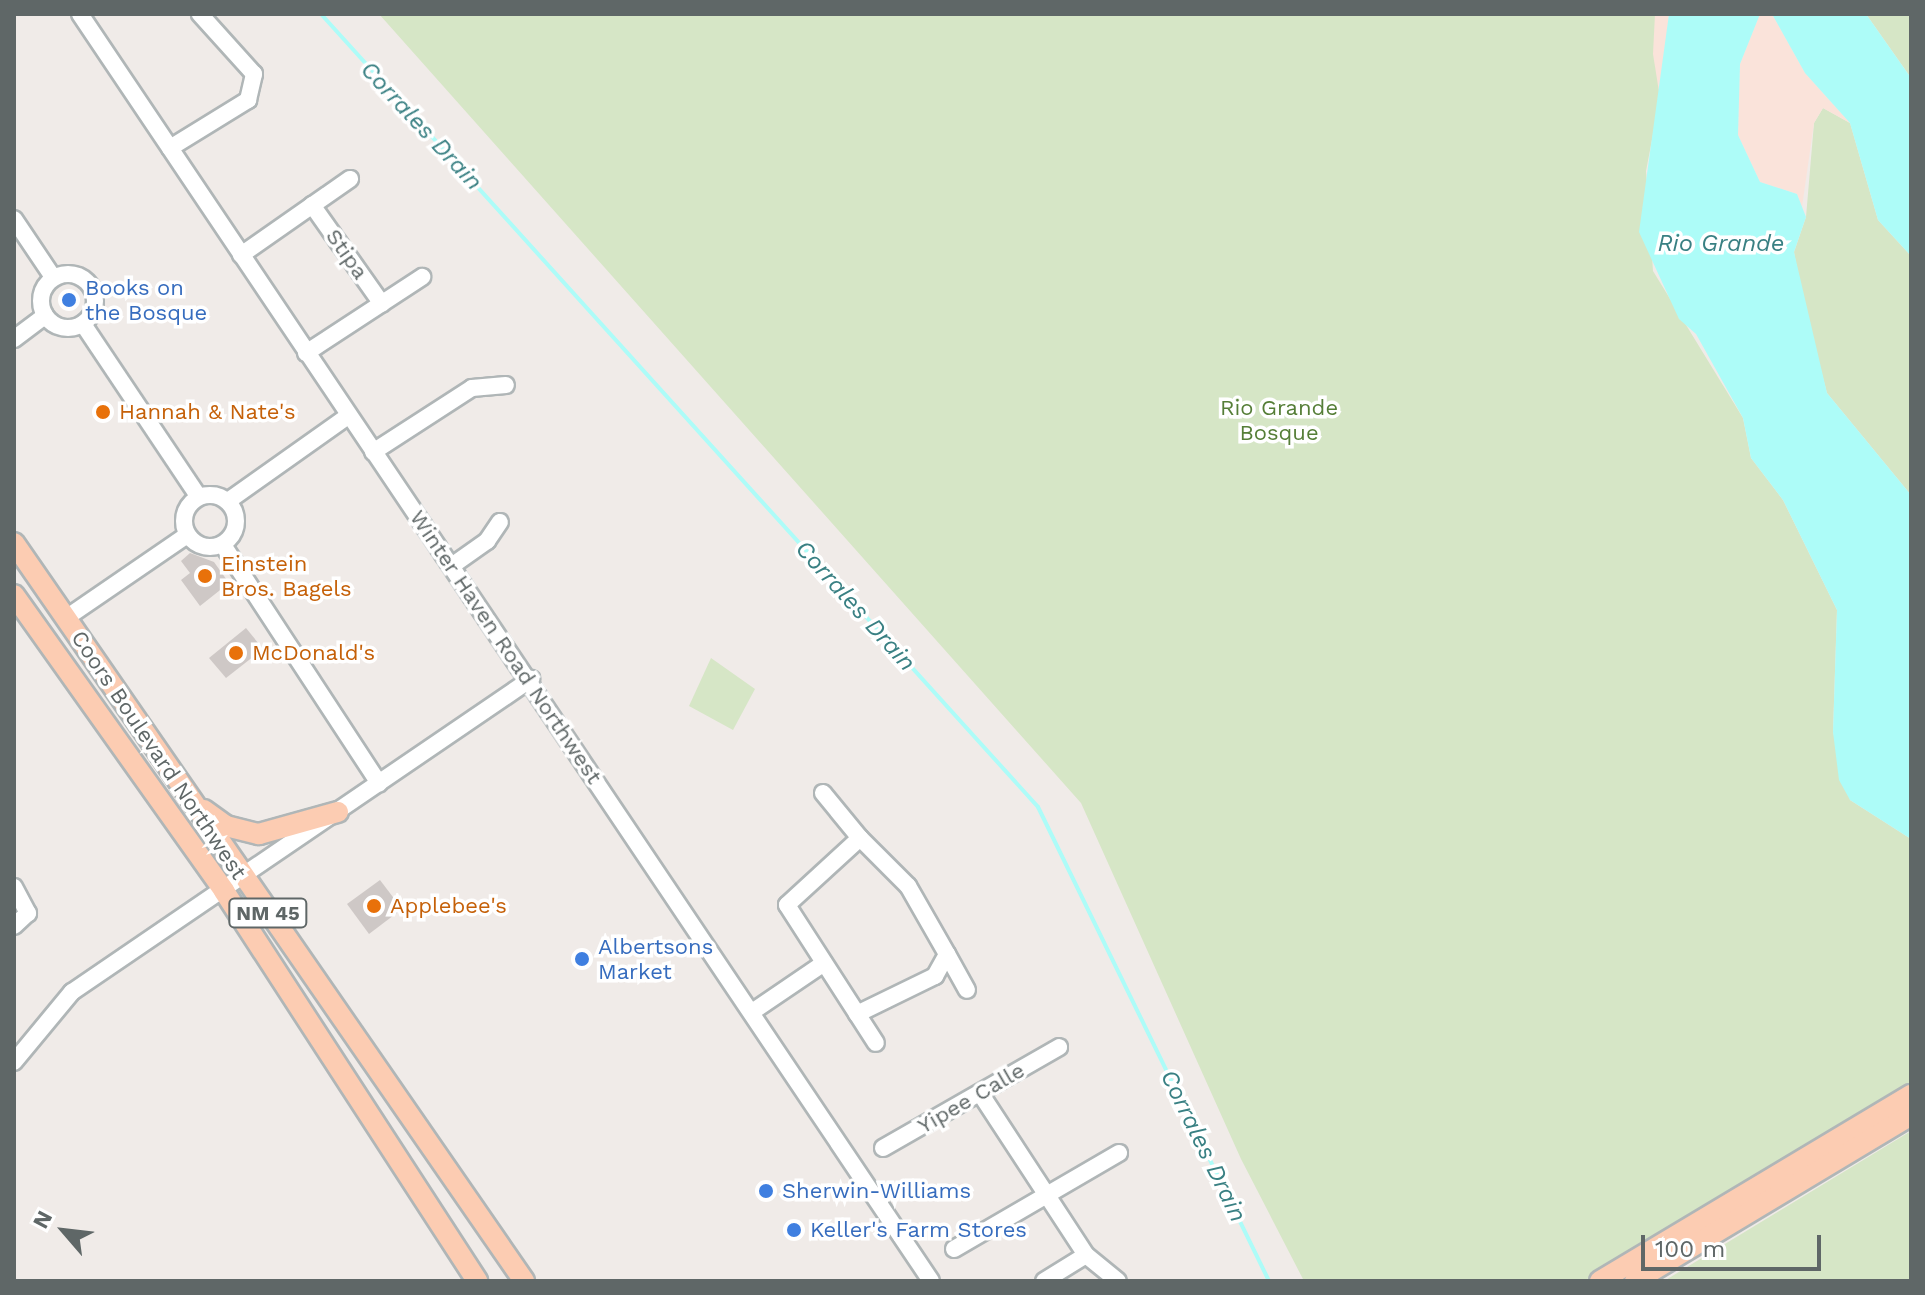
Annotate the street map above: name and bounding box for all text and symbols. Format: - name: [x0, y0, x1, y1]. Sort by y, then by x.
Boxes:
- water label: Corrales Drain: [354, 56, 488, 196]
- street label: Stipa: [320, 224, 374, 284]
- water label: Rio Grande: [1657, 230, 1785, 258]
- place label: Books on the Bosque: [85, 274, 207, 326]
- marker: Books on the Bosque: [60, 291, 78, 309]
- park label: Rio Grande Bosque: [1220, 394, 1338, 446]
- place label: Hannah & Nate's: [119, 399, 296, 425]
- marker: Hannah & Nate's: [94, 403, 112, 421]
- street label: Winter Haven Road Northwest: [404, 505, 608, 789]
- water label: Corrales Drain: [789, 535, 921, 677]
- place label: Einstein Bros. Bagels: [221, 550, 352, 602]
- marker: Einstein Bros. Bagels: [196, 567, 214, 585]
- street label: Coors Boulevard Northwest: [66, 626, 252, 884]
- place label: McDonald's: [252, 640, 375, 666]
- marker: McDonald's: [227, 644, 245, 662]
- place label: Applebee's: [390, 893, 507, 919]
- road number: NM 45: [228, 897, 308, 929]
- marker: Applebee's: [365, 897, 383, 915]
- place label: Albertsons Market: [598, 933, 713, 984]
- marker: Albertsons Market: [573, 950, 591, 968]
- street label: Yipee Calle: [913, 1057, 1029, 1139]
- water label: Corrales Drain: [1154, 1065, 1252, 1227]
- place label: Sherwin-Williams: [782, 1178, 971, 1204]
- marker: Sherwin-Williams: [757, 1182, 775, 1200]
- north arrow: [24, 1191, 104, 1271]
- text: N: [28, 1206, 57, 1233]
- place label: Keller's Farm Stores: [810, 1217, 1027, 1243]
- scale bar: [1645, 1219, 1825, 1269]
- marker: Keller's Farm Stores: [785, 1221, 803, 1239]
- text: 100 m: [1655, 1235, 1725, 1263]

